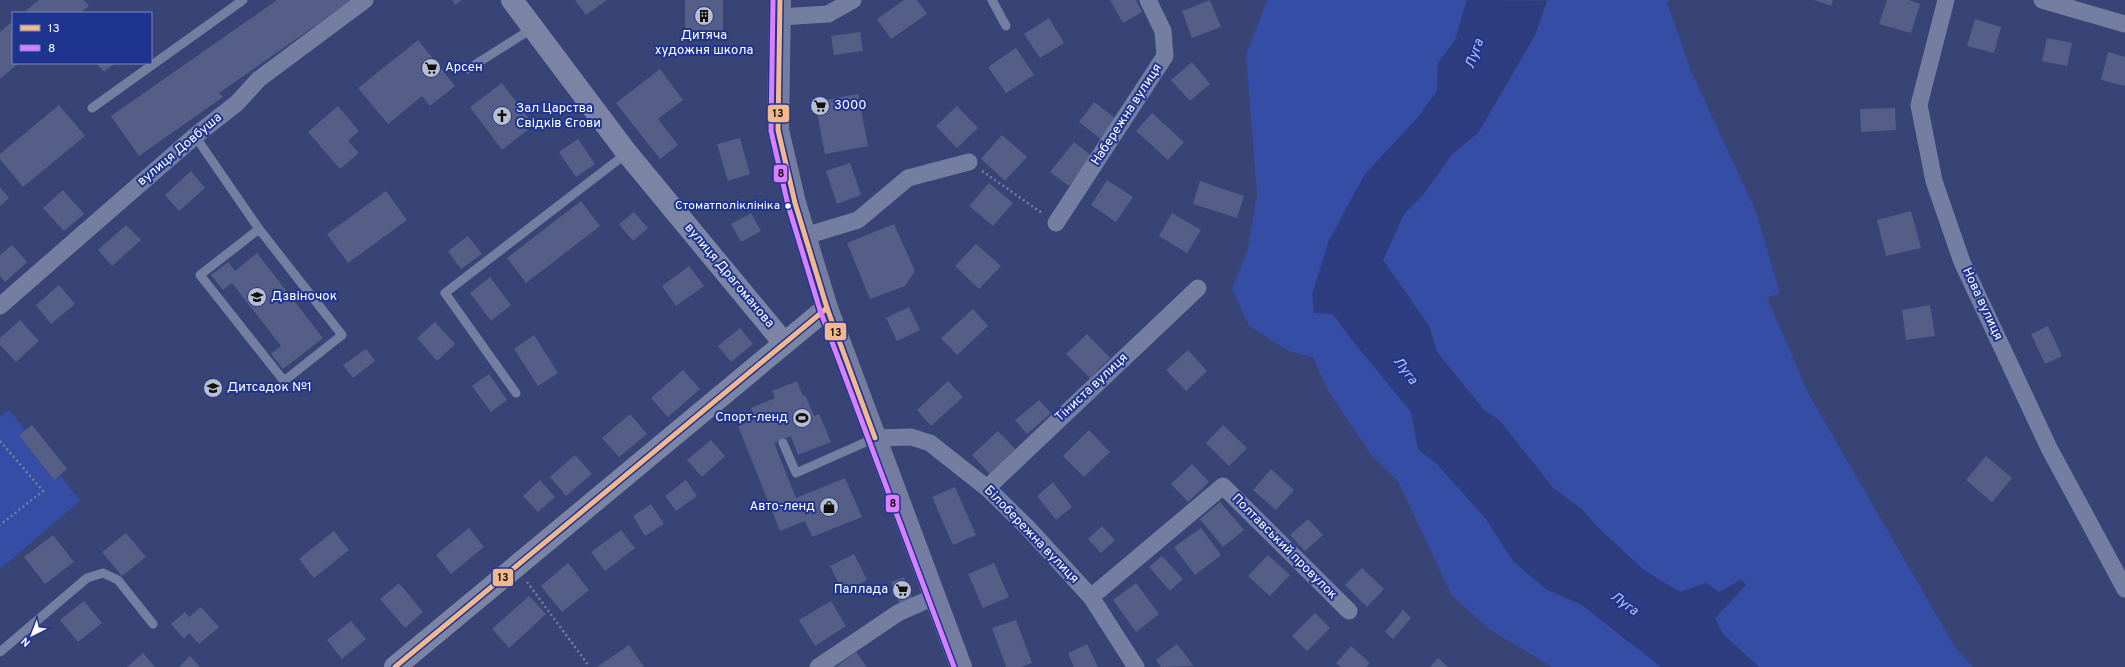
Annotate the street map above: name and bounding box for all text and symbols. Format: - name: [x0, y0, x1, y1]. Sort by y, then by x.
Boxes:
- building icon: Дитяча художня школа: [693, 5, 715, 27]
- legend: [12, 12, 152, 64]
- text: 13: [48, 21, 60, 37]
- place label: Дитяча художня школа: [655, 28, 753, 59]
- water label: Луга: [1462, 36, 1488, 71]
- text: 8: [48, 41, 55, 57]
- supermarket icon: Арсен: [420, 57, 442, 79]
- place label: Арсен: [445, 60, 483, 76]
- street label: Набережна вулиця: [1088, 61, 1166, 169]
- supermarket icon: 3000: [809, 95, 831, 117]
- place label: 3000: [834, 98, 867, 114]
- place label: Зал Царства Свідків Єгови: [516, 101, 601, 132]
- line badge: 13: [767, 104, 790, 123]
- church icon: Зал Царства Свідків Єгови: [491, 105, 513, 127]
- text: 13: [773, 107, 784, 121]
- street label: вулиця Довбуша: [135, 110, 225, 190]
- line badge: 8: [773, 164, 788, 183]
- text: 8: [778, 167, 785, 181]
- place label: Стоматполіклініка: [675, 198, 780, 214]
- marker: Стоматполіклініка: [783, 201, 793, 211]
- street label: вулиця Драгоманова: [681, 221, 777, 331]
- street label: Нова вулиця: [1958, 265, 2006, 343]
- school or university icon: Дзвіночок: [246, 286, 268, 308]
- place label: Дзвіночок: [271, 289, 337, 305]
- line badge: 13: [824, 322, 847, 341]
- text: 13: [831, 326, 842, 340]
- street label: Тіниста вулиця: [1052, 350, 1132, 426]
- water label: Луга: [1389, 354, 1421, 389]
- school or university icon: Дитсадок №1: [202, 377, 224, 399]
- place label: Дитсадок №1: [227, 380, 312, 396]
- sports icon: Спорт-ленд: [791, 407, 813, 429]
- place label: Спорт-ленд: [715, 410, 788, 426]
- street label: Білобережна вулиця: [980, 483, 1082, 587]
- street label: Полтавський провулок: [1228, 491, 1340, 603]
- line badge: 8: [885, 494, 900, 513]
- shop icon: Авто-ленд: [818, 496, 840, 518]
- text: 8: [890, 497, 897, 511]
- place label: Авто-ленд: [749, 499, 815, 515]
- line badge: 13: [492, 568, 514, 587]
- text: 13: [498, 571, 509, 585]
- supermarket icon: Паллада: [891, 579, 913, 601]
- place label: Паллада: [834, 582, 888, 598]
- water label: Луга: [1607, 588, 1642, 620]
- north arrow: [12, 615, 52, 655]
- text: N: [18, 634, 34, 650]

